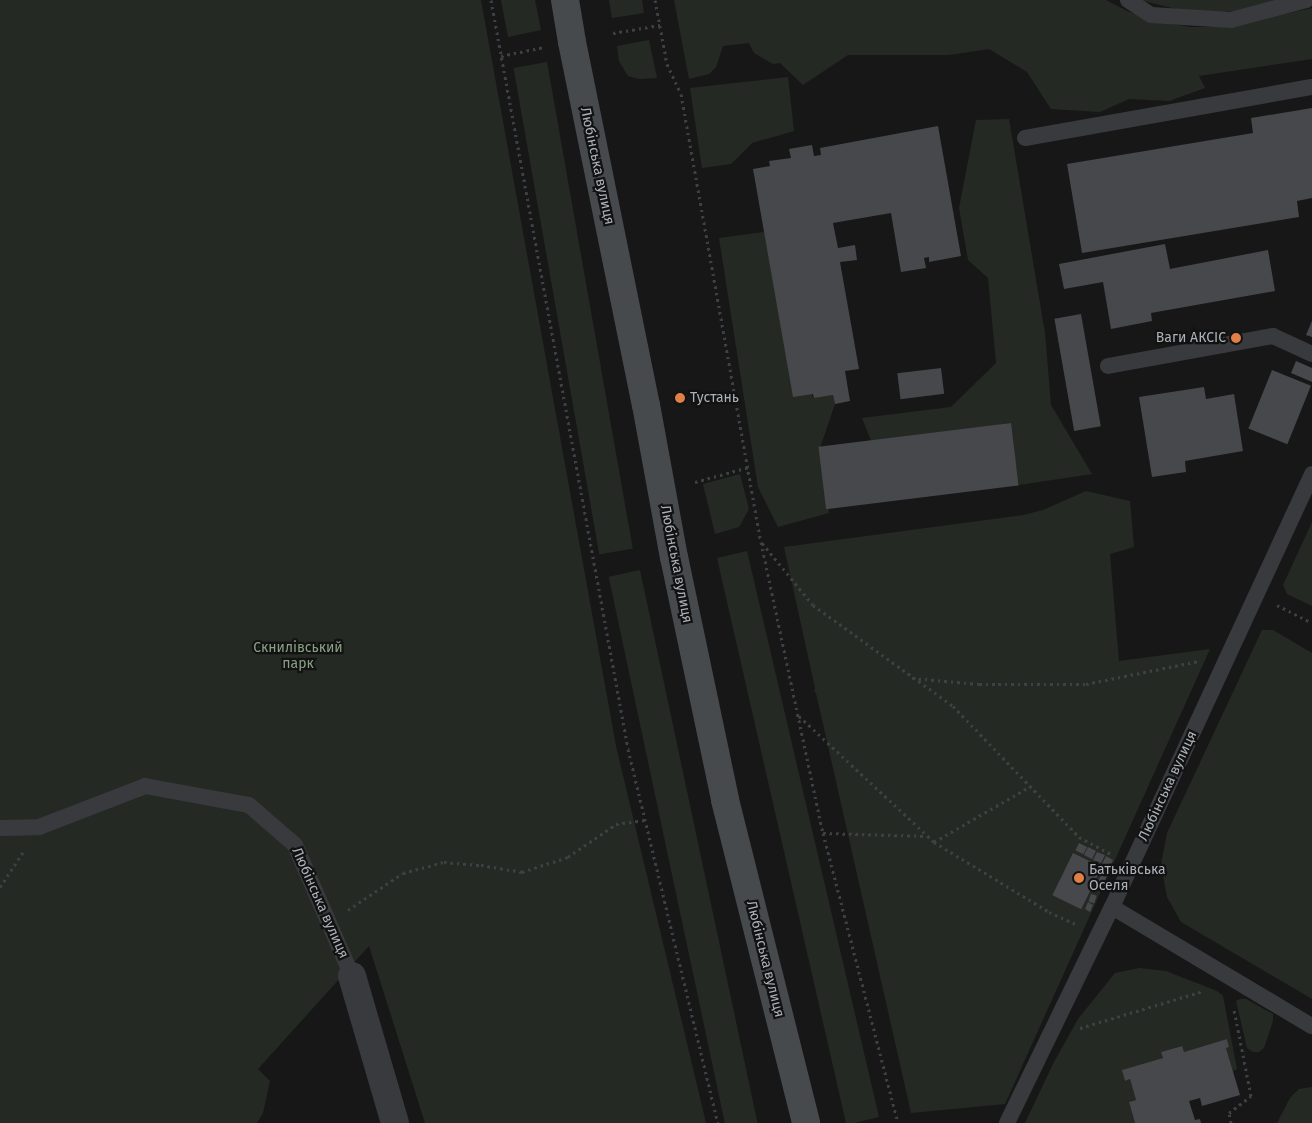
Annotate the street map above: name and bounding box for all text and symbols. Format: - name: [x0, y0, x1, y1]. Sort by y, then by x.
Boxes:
- street label: Любінська вулиця: [576, 106, 618, 226]
- place label: Ваги АКСІС: [1156, 330, 1226, 346]
- marker: Ваги АКСІС: [1230, 332, 1242, 344]
- place label: Тустань: [690, 390, 739, 406]
- marker: Тустань: [674, 392, 686, 404]
- street label: Любінська вулиця: [656, 504, 696, 624]
- park label: Скнилівський парк: [253, 640, 343, 672]
- street label: Любінська вулиця: [1135, 728, 1201, 844]
- street label: Любінська вулиця: [288, 845, 352, 961]
- place label: Батьківська Оселя: [1089, 862, 1166, 894]
- marker: Батьківська Оселя: [1073, 872, 1085, 884]
- street label: Любінська вулиця: [742, 899, 788, 1019]

